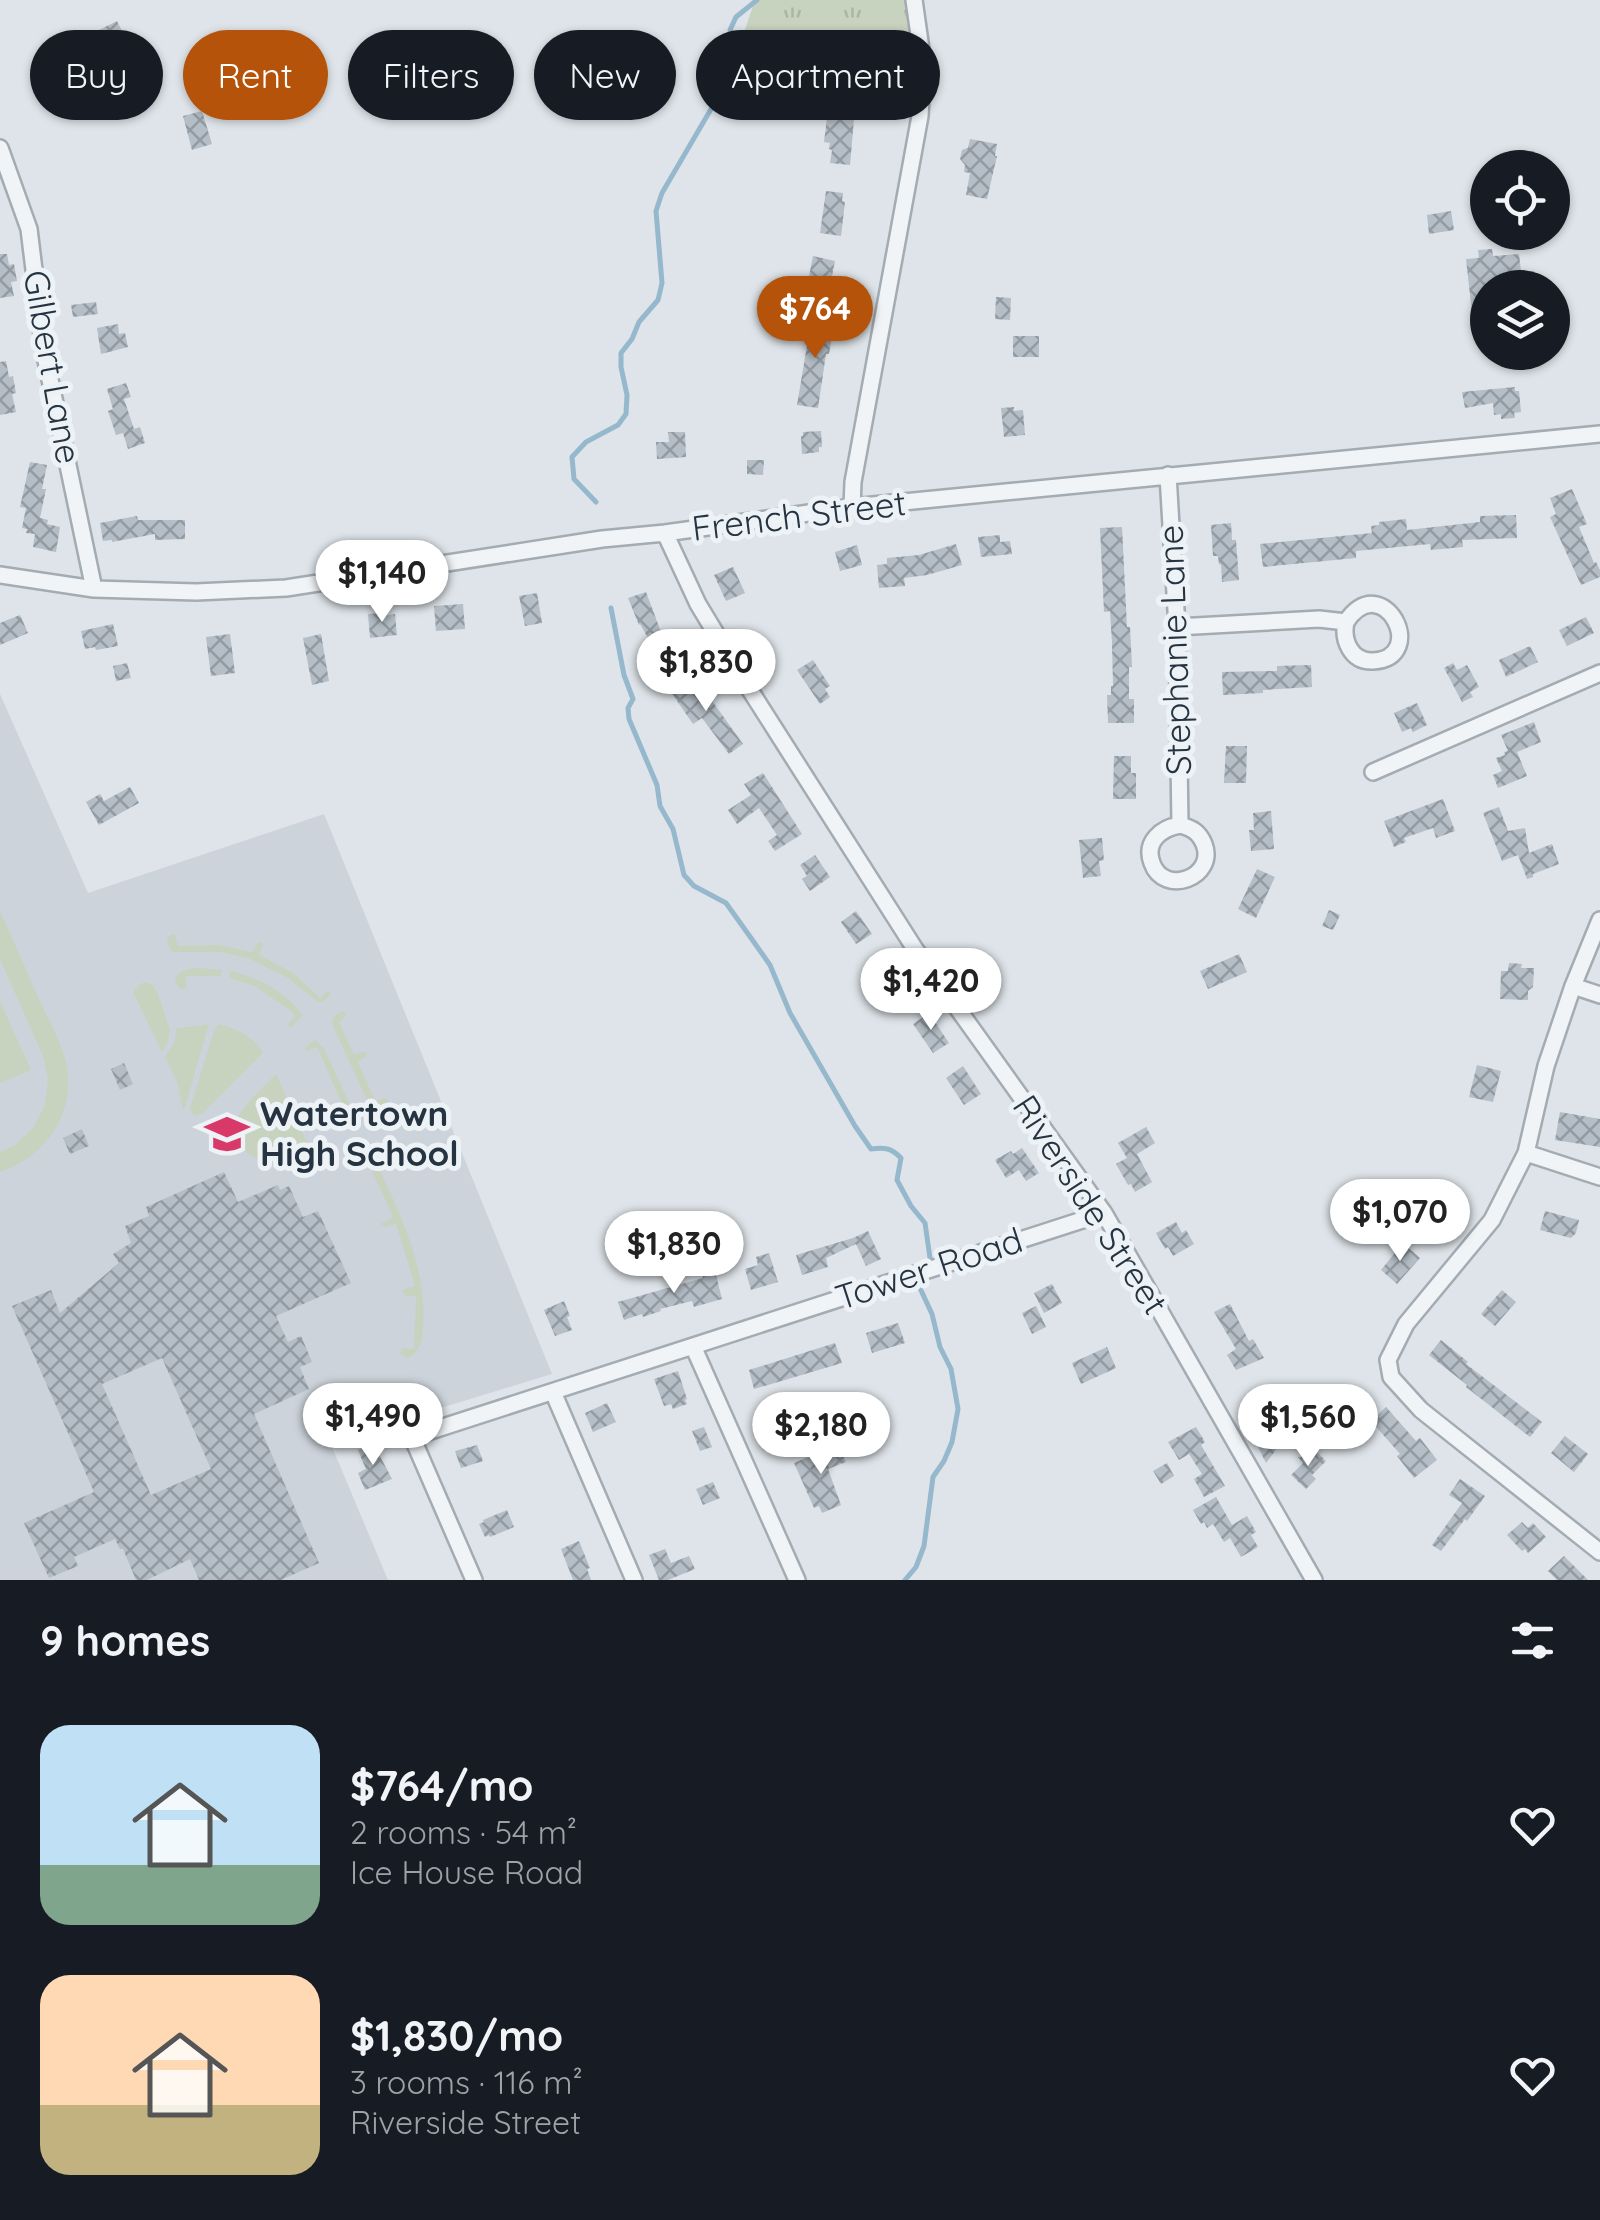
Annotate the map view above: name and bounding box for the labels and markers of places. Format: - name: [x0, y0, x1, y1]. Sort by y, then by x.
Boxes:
- pin: $764: [756, 276, 874, 361]
- pin: $1,140: [301, 540, 463, 625]
- pin: $1,830: [625, 629, 787, 714]
- pin: $1,420: [850, 948, 1012, 1033]
- place label: Watertown High School: [260, 1091, 459, 1175]
- school or university icon: Watertown High School: [203, 1110, 251, 1158]
- pin: $1,070: [1319, 1179, 1481, 1264]
- pin: $1,830: [593, 1211, 755, 1296]
- pin: $1,490: [292, 1383, 454, 1468]
- pin: $1,560: [1227, 1384, 1389, 1469]
- pin: $2,180: [740, 1392, 902, 1477]

